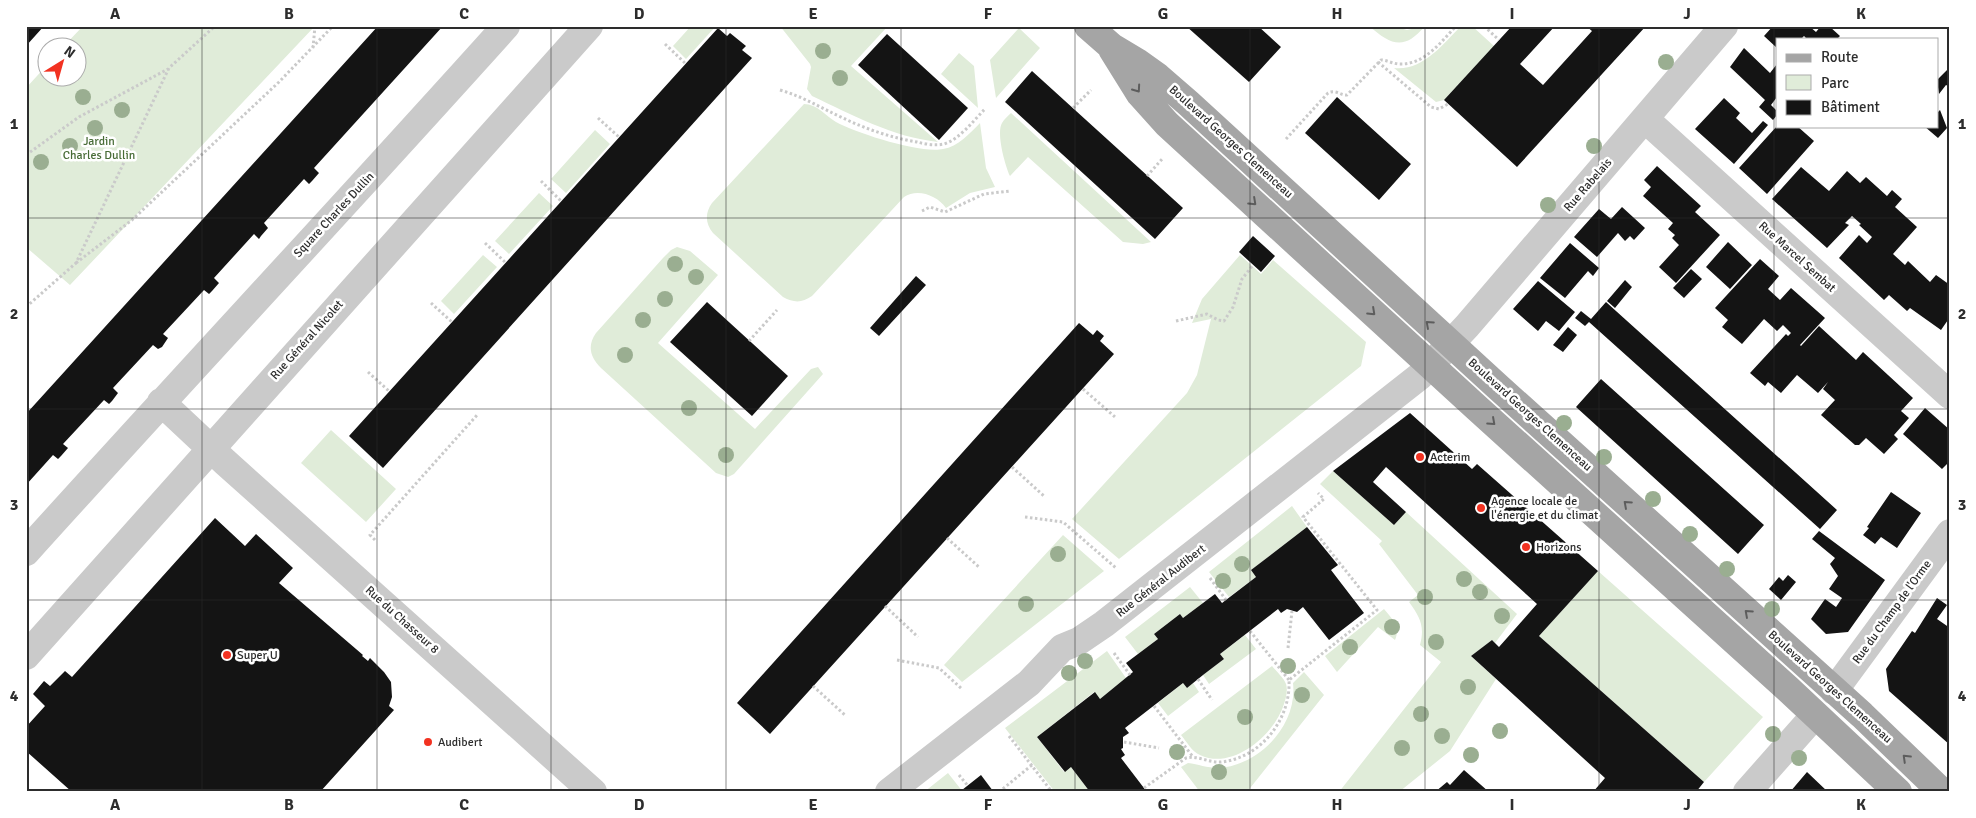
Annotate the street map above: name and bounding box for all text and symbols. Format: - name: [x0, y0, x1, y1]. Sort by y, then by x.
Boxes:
- text: A: [110, 4, 121, 24]
- text: B: [284, 4, 294, 24]
- text: C: [459, 4, 469, 24]
- text: D: [634, 4, 645, 24]
- text: E: [808, 4, 818, 24]
- text: F: [984, 4, 993, 24]
- text: G: [1158, 4, 1168, 24]
- text: H: [1332, 4, 1342, 24]
- text: I: [1509, 4, 1515, 24]
- text: J: [1683, 4, 1691, 24]
- text: K: [1856, 4, 1866, 24]
- north arrow: [38, 38, 88, 88]
- legend: [1776, 38, 1938, 128]
- text: N: [61, 42, 79, 62]
- text: Route: [1821, 48, 1858, 66]
- text: Parc: [1821, 74, 1849, 92]
- street label: Boulevard Georges Clemenceau: [1166, 82, 1296, 202]
- one-way arrow: [1131, 83, 1140, 93]
- text: Bâtiment: [1821, 98, 1880, 116]
- text: 1: [10, 114, 19, 134]
- text: 1: [1958, 114, 1967, 134]
- park label: Jardin Charles Dullin: [63, 134, 135, 163]
- street label: Rue Rabelais: [1561, 155, 1615, 215]
- street label: Square Charles Dullin: [291, 169, 377, 261]
- one-way arrow: [1248, 196, 1257, 205]
- street label: Rue Marcel Sembat: [1755, 218, 1839, 296]
- street label: Rue Général Nicolet: [267, 297, 347, 383]
- text: 2: [10, 304, 18, 324]
- text: 2: [1958, 304, 1966, 324]
- one-way arrow: [1367, 306, 1376, 315]
- one-way arrow: [1426, 321, 1435, 330]
- street label: Boulevard Georges Clemenceau: [1465, 355, 1595, 475]
- one-way arrow: [1487, 416, 1496, 425]
- place label: Acterim: [1430, 450, 1470, 465]
- marker: Acterim: [1414, 451, 1426, 463]
- place label: Agence locale de l'énergie et du climat: [1491, 494, 1598, 523]
- text: 3: [10, 495, 18, 515]
- text: 3: [1958, 495, 1966, 515]
- one-way arrow: [1624, 501, 1633, 510]
- marker: Agence locale de l'énergie et du climat: [1475, 502, 1487, 514]
- place label: Horizons: [1536, 540, 1581, 555]
- street label: Rue Général Audibert: [1113, 541, 1209, 621]
- marker: Horizons: [1520, 541, 1532, 553]
- street label: Rue du Champ de l'Orme: [1849, 557, 1935, 667]
- street label: Rue du Chasseur 8: [362, 583, 442, 657]
- one-way arrow: [1744, 610, 1753, 619]
- street label: Boulevard Georges Clemenceau: [1765, 627, 1895, 747]
- place label: Super U: [237, 648, 278, 663]
- marker: Super U: [221, 649, 233, 661]
- text: 4: [10, 686, 19, 706]
- text: 4: [1958, 686, 1967, 706]
- place label: Audibert: [438, 735, 483, 750]
- marker: Audibert: [422, 736, 434, 748]
- one-way arrow: [1903, 755, 1912, 764]
- text: A: [110, 795, 121, 815]
- text: B: [284, 795, 294, 815]
- text: C: [459, 795, 469, 815]
- text: D: [634, 795, 645, 815]
- text: E: [808, 795, 818, 815]
- text: F: [984, 795, 993, 815]
- text: G: [1158, 795, 1168, 815]
- text: H: [1332, 795, 1342, 815]
- text: I: [1509, 795, 1515, 815]
- text: J: [1683, 795, 1691, 815]
- text: K: [1856, 795, 1866, 815]

